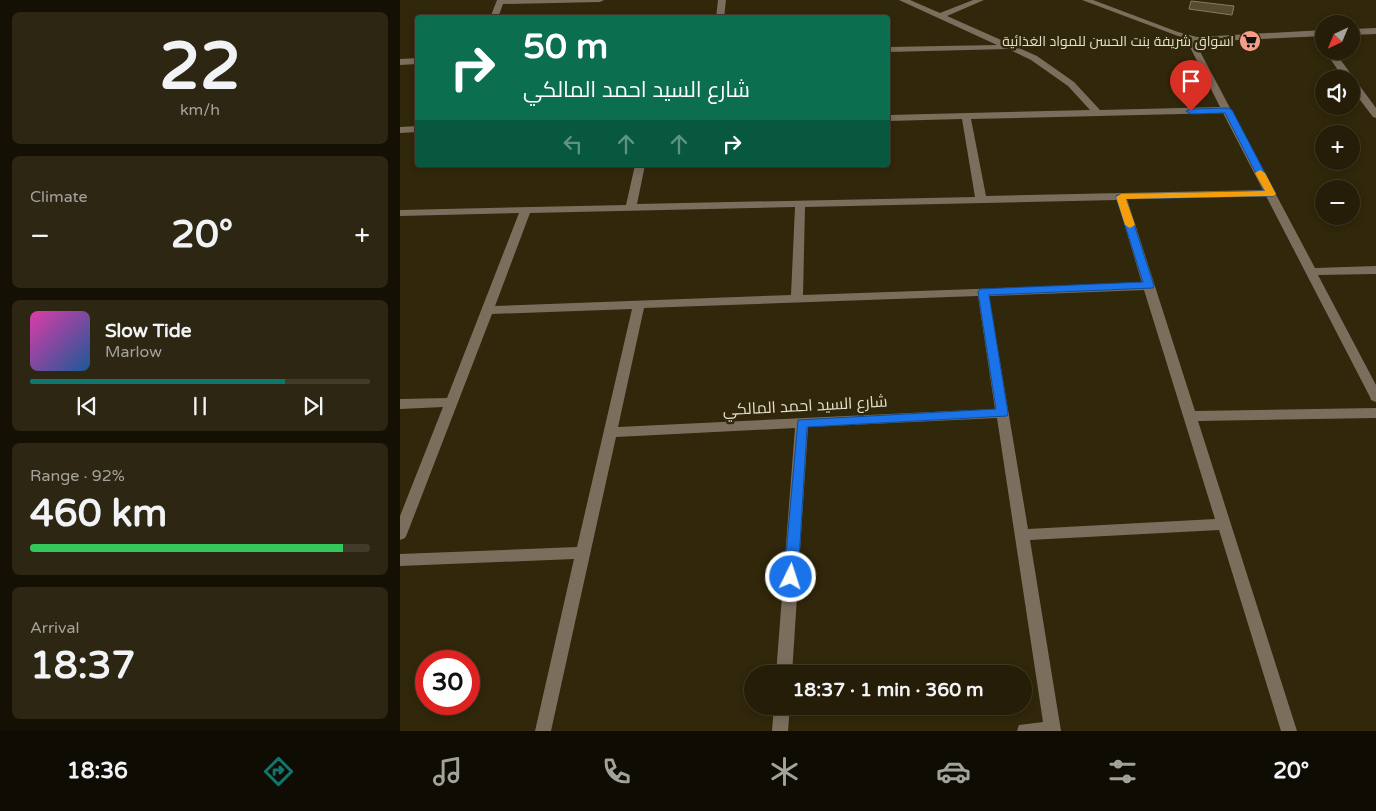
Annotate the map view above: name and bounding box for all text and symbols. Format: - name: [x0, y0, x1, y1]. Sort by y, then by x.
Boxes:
- north arrow: [1315, 15, 1360, 60]
- map controls: [1315, 15, 1360, 225]
- text: 50 m: [523, 26, 608, 68]
- text: 22: [159, 28, 241, 107]
- supermarket icon: اسواق شريفة بنت الحسن للمواد الغذائية: [1238, 29, 1262, 53]
- place label: اسواق شريفة بنت الحسن للمواد الغذائية: [1002, 33, 1234, 50]
- icon: right: [440, 35, 505, 100]
- pin: [1170, 60, 1212, 111]
- icon: arrive: [1177, 67, 1205, 95]
- button: sound: [1315, 70, 1360, 115]
- text: شارع السيد احمد المالكي: [523, 77, 750, 103]
- text: km/h: [180, 100, 220, 120]
- button: +: [1315, 125, 1360, 170]
- icon: left: [559, 130, 587, 158]
- icon: ahead: [612, 130, 640, 158]
- icon: ahead: [665, 130, 693, 158]
- icon: right: [718, 130, 746, 158]
- button: −: [1315, 180, 1360, 225]
- text: Climate: [30, 187, 88, 207]
- text: 20°: [171, 212, 233, 258]
- text: −: [30, 219, 50, 253]
- text: +: [354, 219, 370, 253]
- text: Slow Tide: [105, 320, 192, 342]
- text: Marlow: [105, 342, 162, 362]
- icon: previous: [73, 392, 101, 420]
- icon: pause: [186, 392, 214, 420]
- icon: next: [299, 392, 327, 420]
- street label: شارع السيد احمد المالكي: [722, 392, 888, 423]
- text: Range · 92%: [30, 466, 125, 486]
- text: 460 km: [30, 491, 167, 537]
- position arrow: [764, 550, 816, 602]
- text: Arrival: [30, 618, 79, 638]
- text: 18:37: [30, 643, 135, 689]
- speed limit sign: 30: [415, 650, 480, 715]
- text: 18:37 · 1 min · 360 m: [792, 679, 984, 701]
- icon: directions: [261, 754, 296, 789]
- icon: music: [430, 754, 465, 789]
- icon: phone: [599, 754, 634, 789]
- icon: climate: [767, 754, 802, 789]
- icon: car: [936, 754, 971, 789]
- icon: filters: [1105, 754, 1140, 789]
- text: 18:36: [67, 758, 128, 784]
- text: 20°: [1273, 758, 1309, 784]

